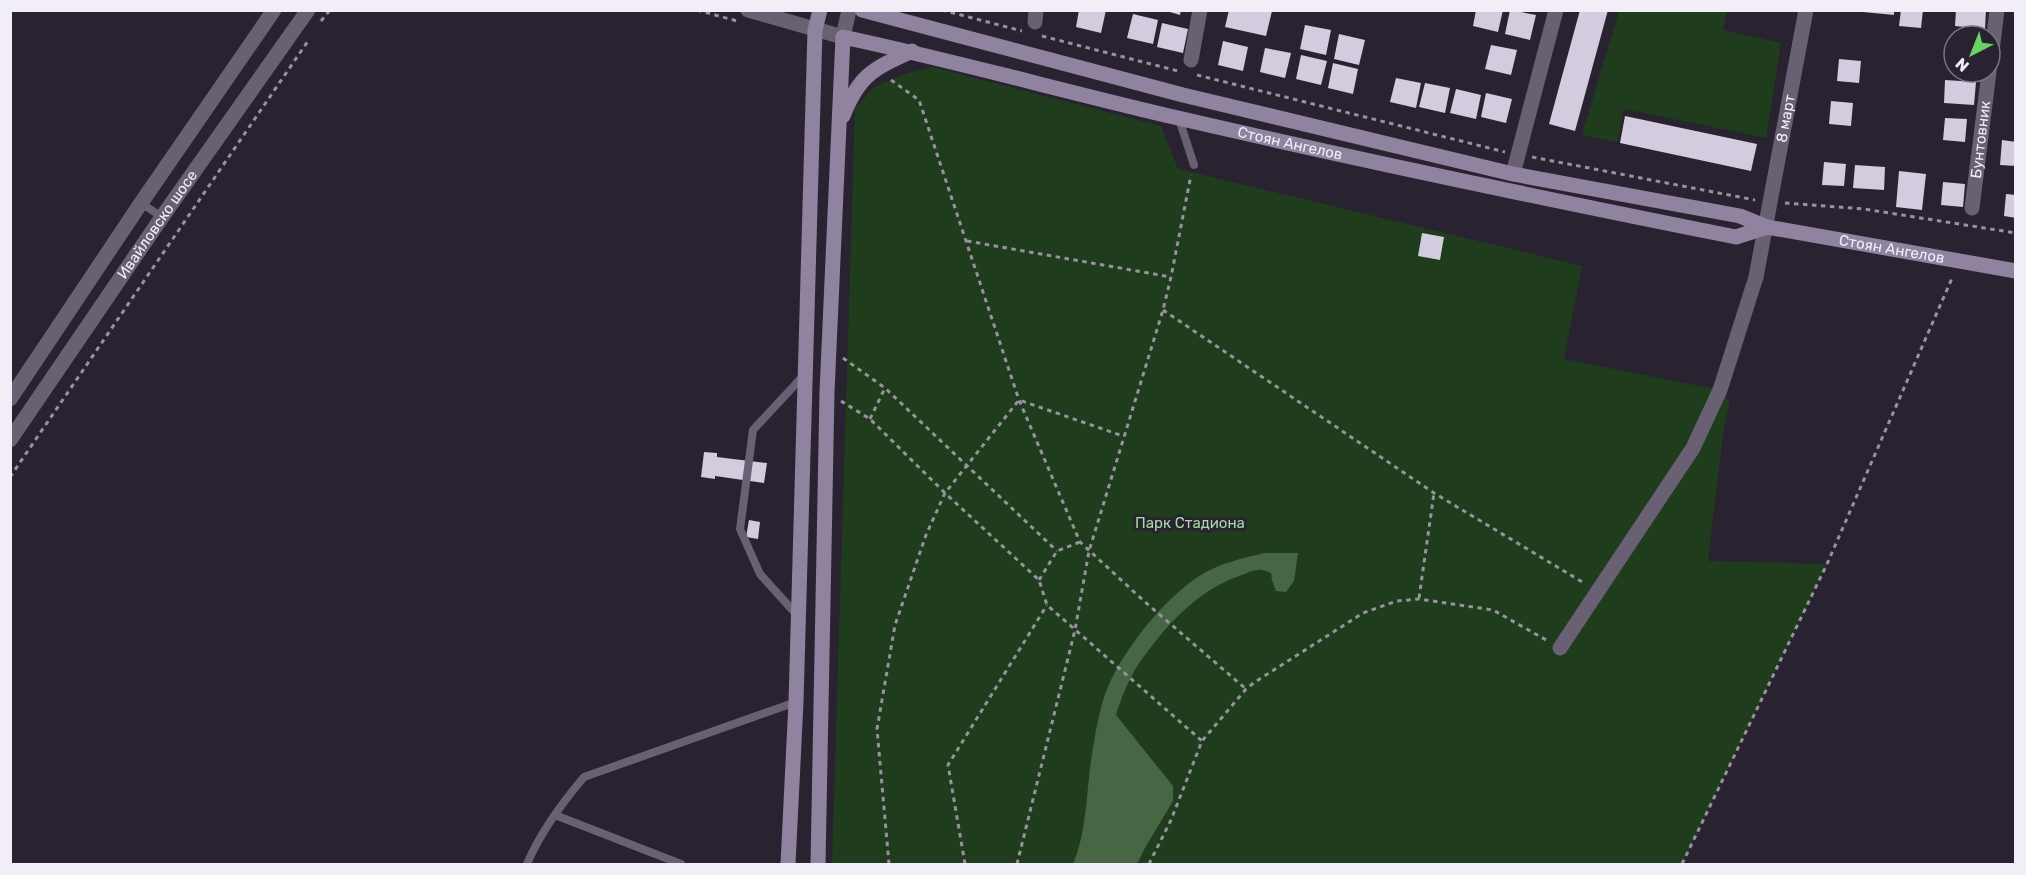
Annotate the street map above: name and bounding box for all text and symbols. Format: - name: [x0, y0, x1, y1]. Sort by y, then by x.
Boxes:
- north arrow: [1942, 24, 2002, 84]
- text: N: [1952, 54, 1973, 76]
- street label: 8 март: [1772, 93, 1799, 144]
- street label: Бунтовник: [1967, 100, 1994, 179]
- street label: Стоян Ангелов: [1236, 123, 1344, 164]
- street label: Ивайловско шосе: [113, 167, 201, 282]
- street label: Стоян Ангелов: [1837, 231, 1946, 267]
- park label: Парк Стадиона: [1135, 514, 1245, 532]

